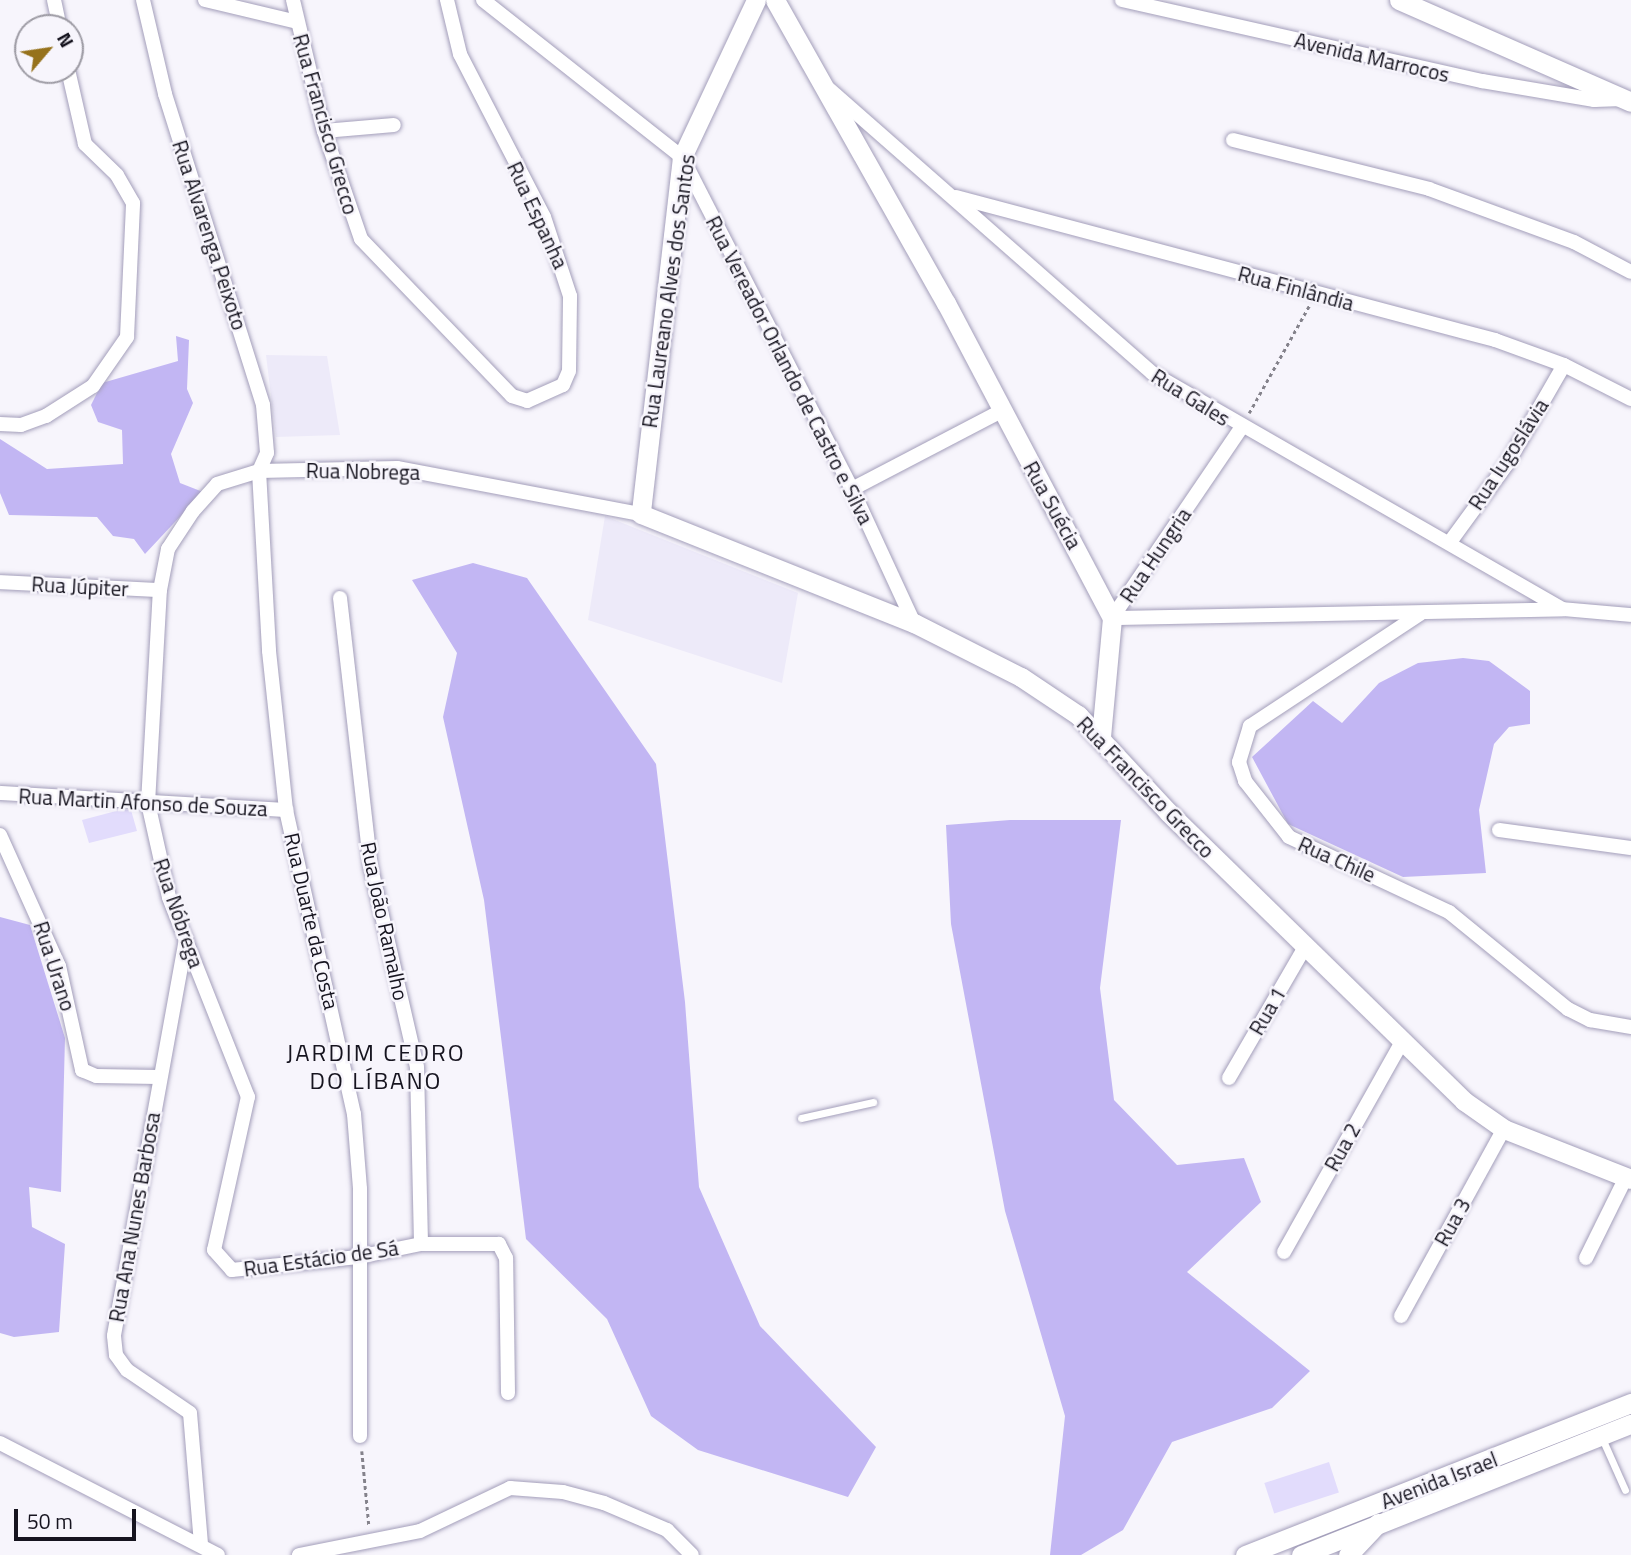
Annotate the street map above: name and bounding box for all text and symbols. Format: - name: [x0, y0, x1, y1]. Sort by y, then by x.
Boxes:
- north arrow: [14, 14, 84, 84]
- text: N: [50, 27, 82, 52]
- street label: Avenida Marrocos: [1292, 27, 1452, 87]
- street label: Rua Francisco Grecco: [288, 31, 364, 217]
- street label: Rua Alvarenga Peixoto: [167, 137, 253, 333]
- street label: Rua Laureano Alves dos Santos: [636, 152, 700, 430]
- street label: Rua Espanha: [502, 157, 574, 273]
- street label: Rua Vereador Orlando de Castro e Silva: [701, 212, 879, 528]
- street label: Rua Finlândia: [1235, 260, 1357, 316]
- street label: Rua Gales: [1147, 363, 1235, 431]
- street label: Rua Iugoslávia: [1463, 394, 1553, 514]
- street label: Rua Nobrega: [306, 457, 420, 485]
- street label: Rua Suécia: [1019, 457, 1087, 553]
- street label: Rua Hungria: [1114, 503, 1196, 607]
- street label: Rua Júpiter: [31, 571, 129, 601]
- street label: Rua Francisco Grecco: [1072, 711, 1220, 863]
- street label: Rua Martin Afonso de Souza: [18, 783, 268, 821]
- street label: Rua Duarte da Costa: [279, 830, 345, 1012]
- street label: Rua Chile: [1294, 831, 1380, 887]
- street label: Rua João Ramalho: [356, 840, 414, 1002]
- street label: Rua Nóbrega: [148, 855, 210, 971]
- street label: Rua Urano: [29, 918, 81, 1014]
- street label: Rua 1: [1243, 983, 1291, 1039]
- district label: JARDIM CEDRO DO LÍBANO: [288, 1039, 464, 1095]
- street label: Rua Ana Nunes Barbosa: [103, 1110, 165, 1324]
- street label: Rua 2: [1319, 1119, 1365, 1175]
- street label: Rua 3: [1429, 1194, 1475, 1250]
- street label: Rua Estácio de Sá: [242, 1235, 400, 1281]
- street label: Avenida Israel: [1377, 1446, 1501, 1514]
- scale bar: [18, 1496, 140, 1540]
- text: 50 m: [27, 1505, 73, 1537]

